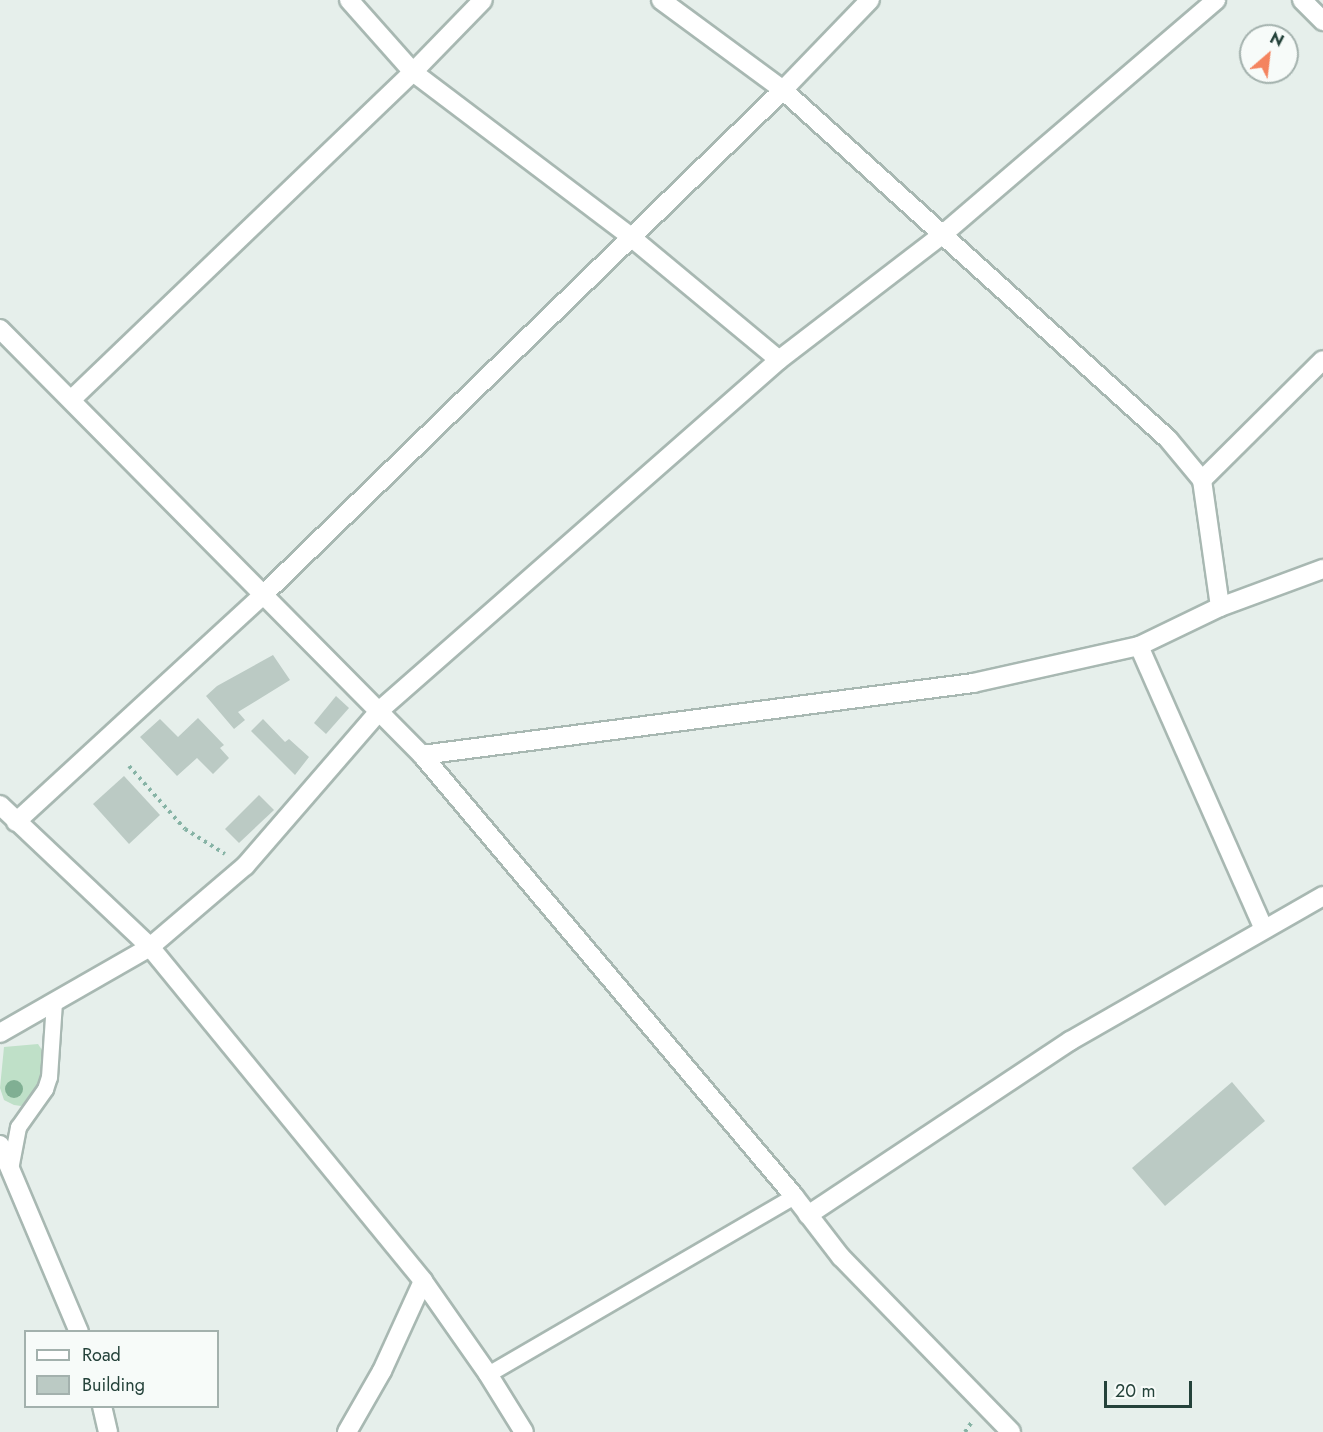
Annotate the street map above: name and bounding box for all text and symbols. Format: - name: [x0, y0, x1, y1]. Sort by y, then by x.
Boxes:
- north arrow: [1239, 24, 1299, 84]
- text: N: [1266, 26, 1288, 53]
- legend: [24, 1330, 219, 1408]
- text: Road: [82, 1342, 121, 1368]
- scale bar: [1107, 1369, 1196, 1407]
- text: Building: [82, 1372, 145, 1398]
- text: 20 m: [1115, 1378, 1155, 1404]

